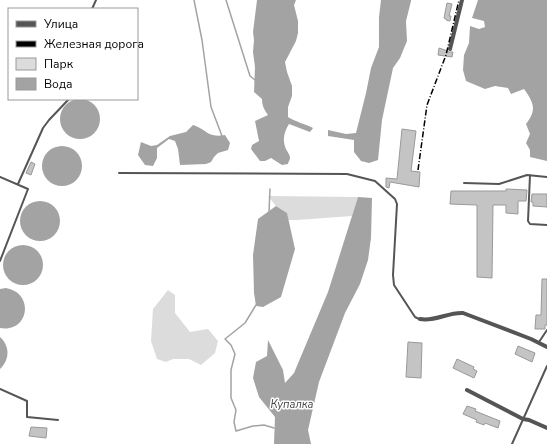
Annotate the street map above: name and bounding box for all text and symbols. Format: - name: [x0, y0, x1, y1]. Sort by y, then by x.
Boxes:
- legend: [8, 8, 138, 100]
- text: Улица: [43, 16, 78, 32]
- text: Железная дорога: [44, 36, 144, 52]
- text: Парк: [44, 56, 74, 72]
- text: Вода: [44, 76, 72, 92]
- water label: Купалка: [271, 397, 314, 412]

